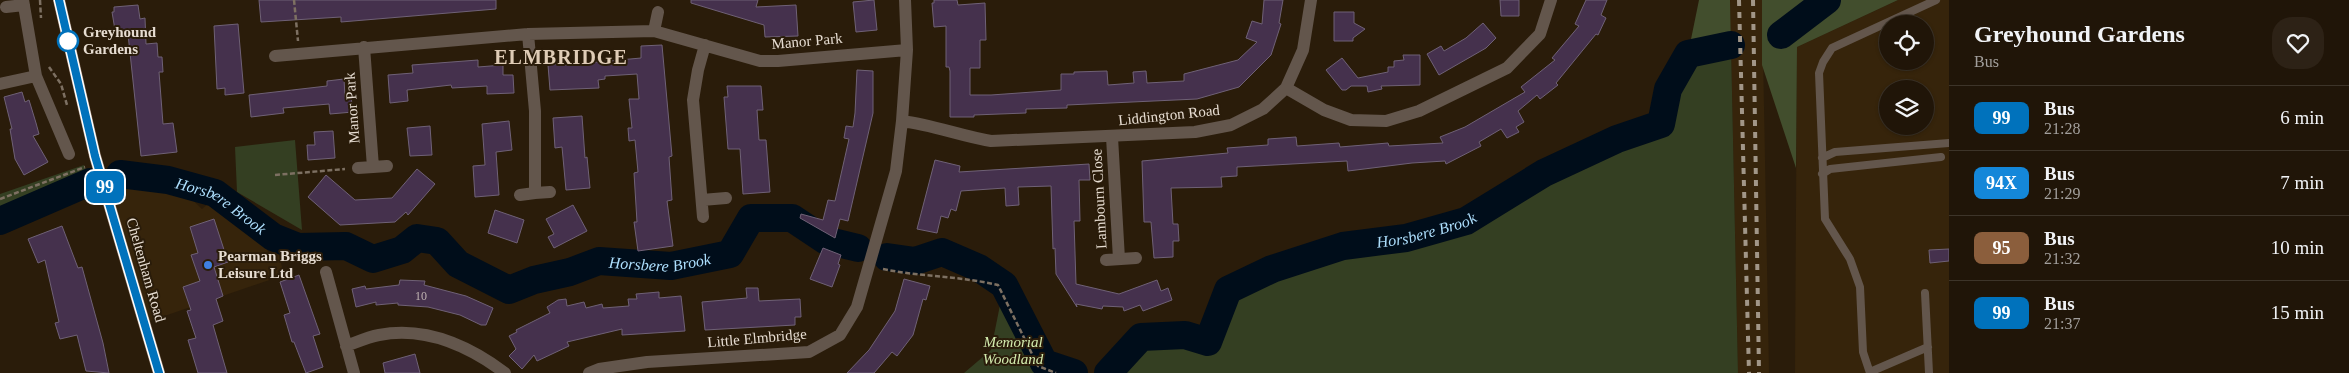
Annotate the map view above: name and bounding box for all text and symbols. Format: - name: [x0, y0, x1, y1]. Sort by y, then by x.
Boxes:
- map controls: [1879, 15, 1934, 135]
- button: locate: [1879, 15, 1934, 70]
- button: heart: [2272, 17, 2324, 69]
- text: Greyhound Gardens: [1974, 21, 2185, 47]
- place label: Greyhound Gardens: [83, 24, 157, 57]
- marker: Greyhound Gardens: [57, 30, 79, 52]
- street label: Manor Park: [771, 30, 844, 52]
- district label: ELMBRIDGE: [494, 46, 628, 68]
- text: Bus: [1974, 53, 1999, 70]
- street label: Manor Park: [342, 71, 362, 144]
- button: layers: [1879, 80, 1934, 135]
- text: Bus: [2044, 98, 2075, 119]
- street label: Liddington Road: [1117, 102, 1221, 128]
- text: 6 min: [2280, 107, 2324, 128]
- text: 99: [1993, 108, 2011, 128]
- text: 21:28: [2044, 120, 2080, 137]
- street label: Lambourn Close: [1088, 148, 1110, 250]
- text: Bus: [2044, 163, 2075, 184]
- line badge: 99: [82, 171, 128, 203]
- text: 7 min: [2280, 172, 2324, 193]
- text: 94X: [1986, 173, 2017, 193]
- water label: Horsbere Brook: [173, 174, 270, 238]
- text: 99: [96, 177, 114, 197]
- text: 21:29: [2044, 185, 2080, 202]
- water label: Horsbere Brook: [1374, 208, 1480, 250]
- street label: Cheltenham Road: [123, 216, 169, 325]
- text: Bus: [2044, 228, 2075, 249]
- text: 10 min: [2271, 237, 2324, 258]
- text: 95: [1993, 238, 2011, 258]
- place label: Pearman Briggs Leisure Ltd: [218, 248, 322, 281]
- water label: Horsbere Brook: [607, 249, 713, 275]
- text: 21:32: [2044, 250, 2080, 267]
- marker: Pearman Briggs Leisure Ltd: [202, 259, 214, 271]
- house number: 10: [415, 289, 427, 303]
- text: Bus: [2044, 293, 2075, 314]
- text: 15 min: [2271, 302, 2324, 323]
- text: 99: [1993, 303, 2011, 323]
- text: 21:37: [2044, 315, 2080, 332]
- street label: Little Elmbridge: [707, 326, 808, 350]
- park label: Memorial Woodland: [982, 334, 1044, 367]

